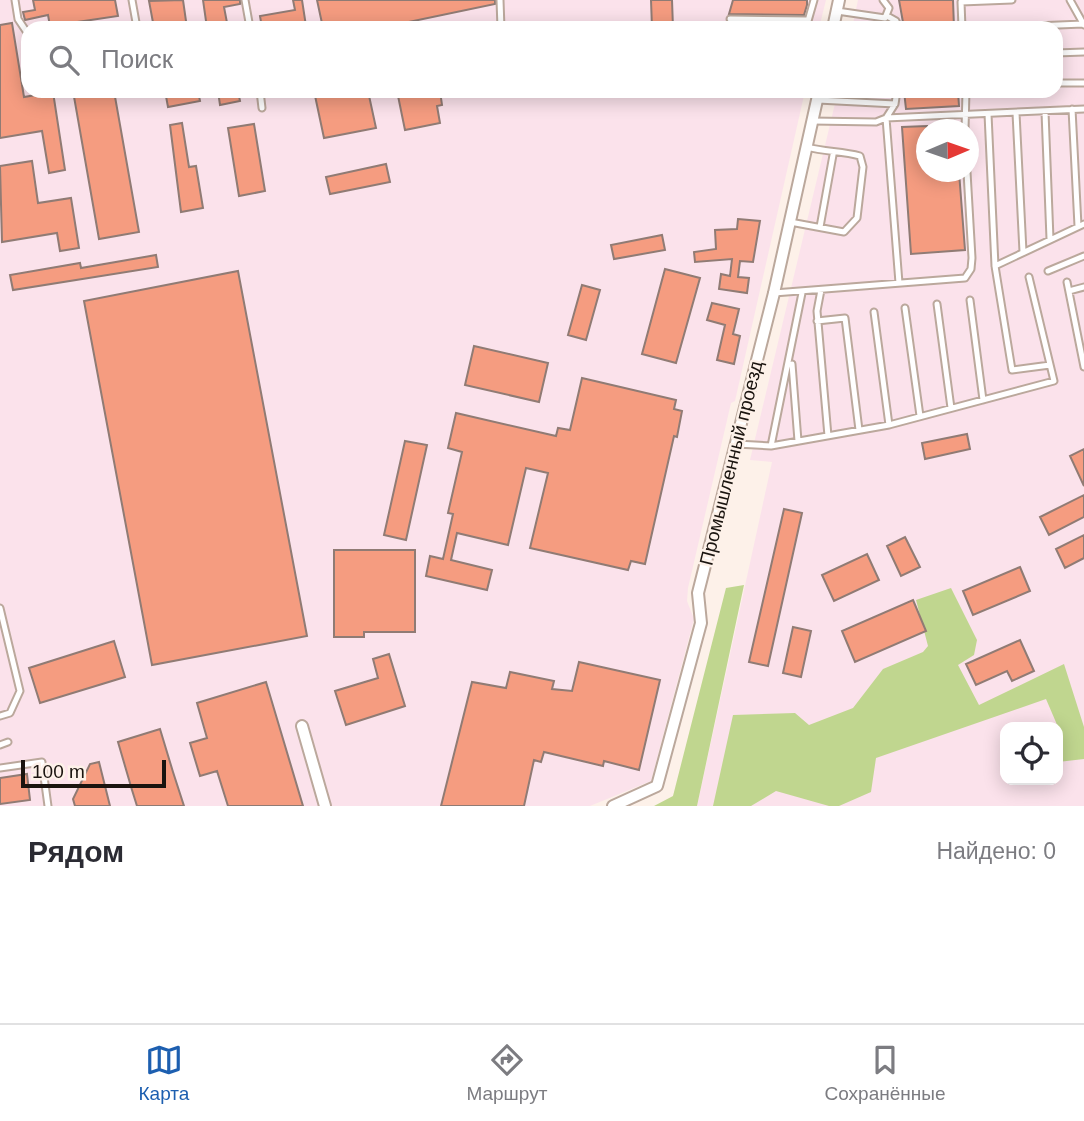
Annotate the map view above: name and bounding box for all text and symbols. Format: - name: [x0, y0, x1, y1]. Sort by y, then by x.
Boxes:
- search box: [21, 21, 1063, 98]
- icon: search: [45, 41, 83, 79]
- text: Поиск: [101, 44, 173, 74]
- north arrow: [916, 119, 979, 182]
- street label: Промышленный проезд: [695, 359, 767, 567]
- map controls: [1000, 722, 1063, 785]
- button: locate: [1000, 722, 1063, 785]
- scale bar: [21, 757, 166, 789]
- text: 100 m: [32, 761, 85, 782]
- text: Рядом: [28, 835, 124, 868]
- text: Найдено: 0: [936, 838, 1056, 864]
- tab: Карта: [139, 1041, 189, 1105]
- tab: Маршрут: [466, 1041, 547, 1105]
- tab: Сохранённые: [824, 1041, 945, 1105]

